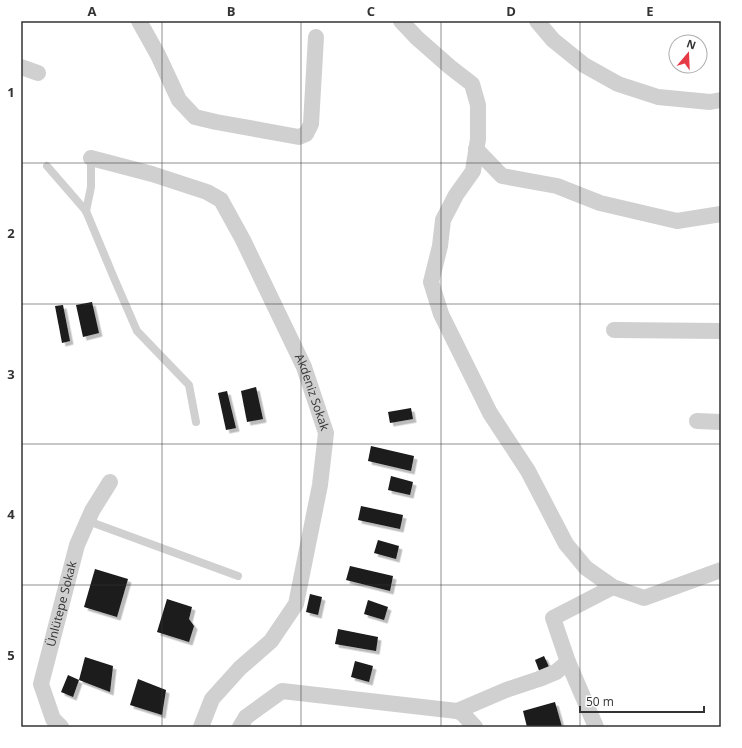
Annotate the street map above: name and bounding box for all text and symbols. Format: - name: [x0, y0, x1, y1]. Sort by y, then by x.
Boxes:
- text: A: [88, 2, 97, 20]
- text: B: [227, 2, 236, 20]
- text: C: [367, 2, 375, 20]
- text: D: [506, 2, 516, 20]
- text: E: [646, 2, 654, 20]
- north arrow: [668, 34, 708, 74]
- text: N: [685, 36, 698, 53]
- text: 1: [7, 83, 15, 101]
- text: 2: [7, 224, 15, 242]
- street label: Akdeniz Sokak: [291, 351, 334, 433]
- text: 3: [7, 365, 15, 383]
- text: 4: [7, 505, 15, 523]
- street label: Ünlütepe Sokak: [42, 559, 81, 648]
- text: 5: [7, 646, 15, 664]
- scale bar: [580, 688, 704, 714]
- text: 50 m: [586, 693, 614, 710]

